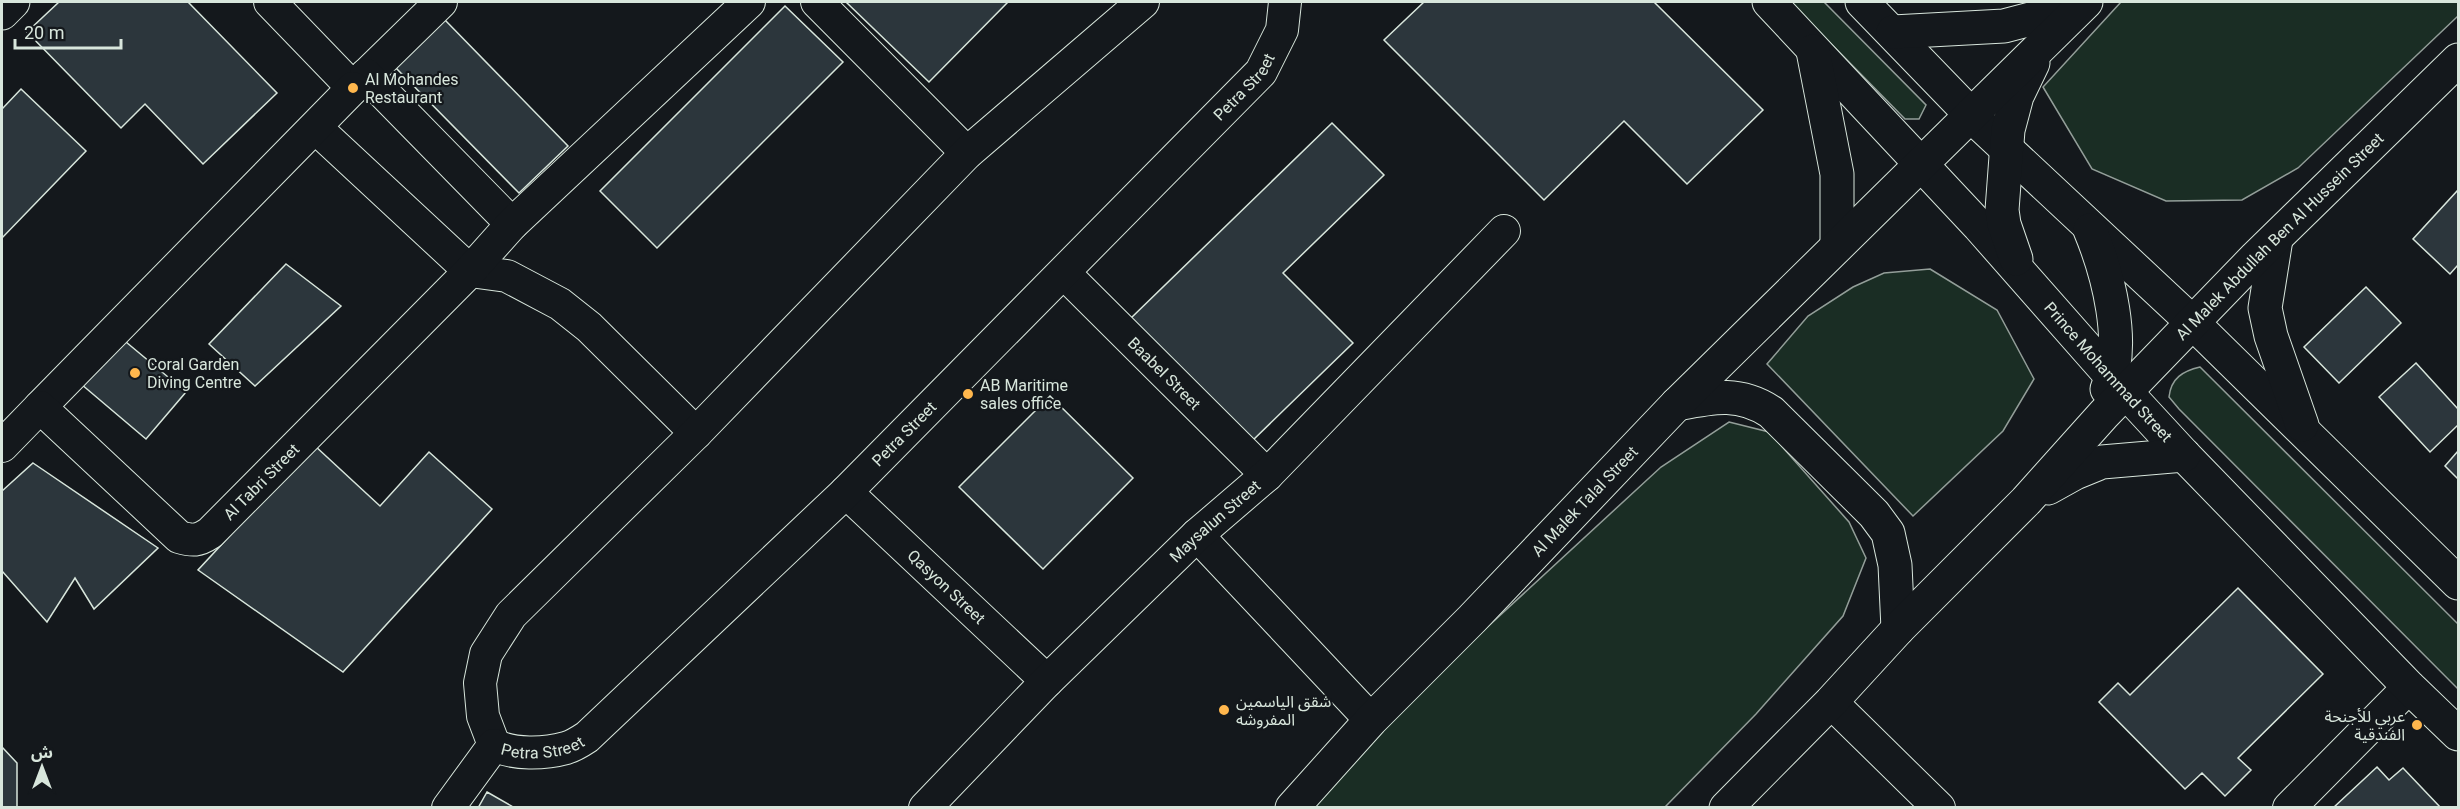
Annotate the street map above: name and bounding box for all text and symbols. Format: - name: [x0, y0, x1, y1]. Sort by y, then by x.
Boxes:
- scale bar: [15, 12, 122, 50]
- text: 20 m: [24, 22, 64, 43]
- street label: Petra Street: [1210, 50, 1279, 125]
- place label: Al Mohandes Restaurant: [365, 70, 459, 107]
- marker: Al Mohandes Restaurant: [346, 81, 360, 95]
- street label: Al Malek Abdullah Ben Al Hussein Street: [2172, 129, 2388, 344]
- street label: Prince Mohammad Street: [2040, 298, 2176, 446]
- street label: Baabel Street: [1124, 333, 1205, 414]
- place label: Coral Garden Diving Centre: [147, 355, 242, 392]
- marker: Coral Garden Diving Centre: [128, 366, 142, 380]
- place label: AB Maritime sales office: [980, 376, 1068, 413]
- marker: AB Maritime sales office: [961, 387, 975, 401]
- street label: Petra Street: [868, 397, 940, 470]
- street label: Al Tabri Street: [219, 440, 303, 524]
- street label: Al Malek Talal Street: [1528, 442, 1642, 561]
- street label: Maysalun Street: [1166, 476, 1264, 566]
- street label: Qasyon Street: [903, 546, 989, 628]
- place label: شقق الياسمين المفروشه: [1236, 692, 1331, 729]
- marker: شقق الياسمين المفروشه: [1217, 703, 1231, 717]
- place label: عربي للأجنحة الفندقية: [2324, 707, 2405, 744]
- marker: عربي للأجنحة الفندقية: [2410, 718, 2424, 732]
- street label: Petra Street: [499, 732, 588, 763]
- north arrow: [12, 737, 72, 797]
- text: ش: [31, 743, 53, 762]

